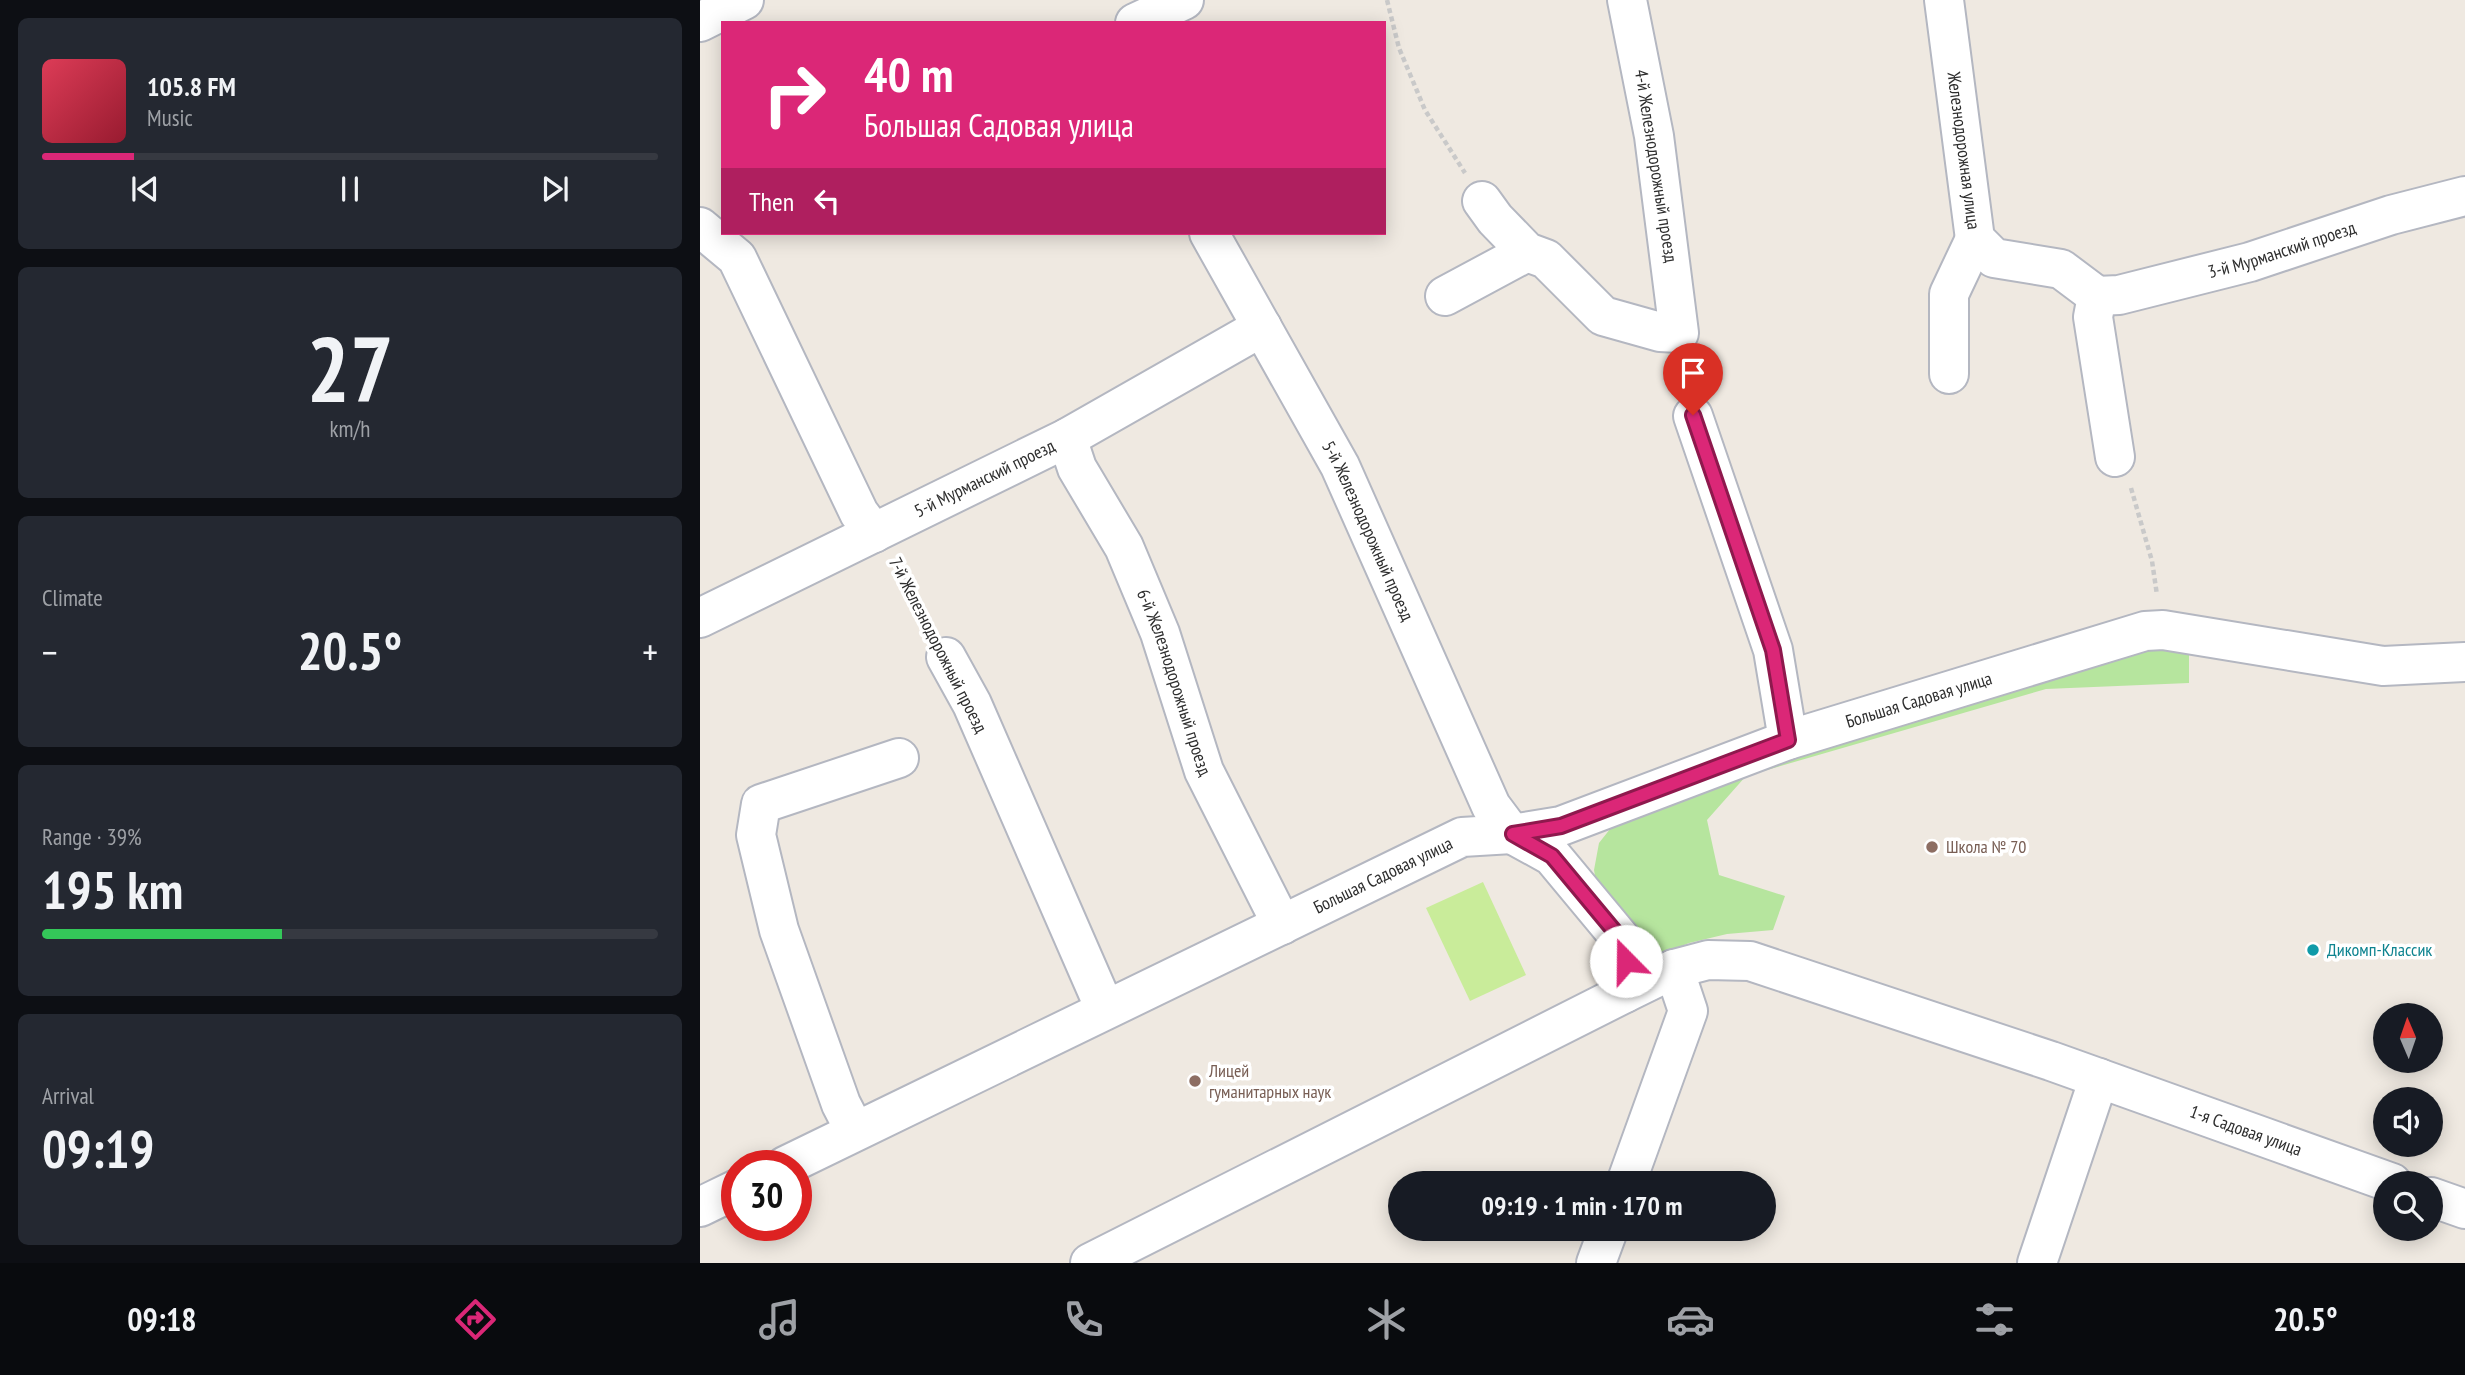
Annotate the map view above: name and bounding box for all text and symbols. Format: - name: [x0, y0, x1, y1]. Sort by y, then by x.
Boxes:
- text: 40 m: [864, 42, 953, 106]
- icon: right: [749, 49, 840, 140]
- street label: 4-й Железнодорожный проезд: [1630, 68, 1683, 264]
- text: 105.8 FM: [147, 70, 236, 103]
- street label: Железнодорожная улица: [1942, 70, 1986, 231]
- text: Music: [147, 103, 193, 132]
- text: Большая Садовая улица: [864, 104, 1134, 146]
- icon: previous: [126, 170, 164, 208]
- icon: pause: [331, 170, 369, 208]
- icon: next: [536, 170, 574, 208]
- icon: left: [808, 182, 846, 220]
- text: Then: [749, 185, 794, 218]
- street label: 3-й Мурманский проезд: [2205, 216, 2359, 283]
- text: 27: [307, 309, 394, 427]
- pin: [1663, 343, 1723, 415]
- icon: arrive: [1674, 354, 1712, 392]
- text: km/h: [330, 414, 370, 443]
- street label: 5-й Мурманский проезд: [910, 434, 1059, 522]
- street label: 5-й Железнодорожный проезд: [1317, 437, 1419, 624]
- street label: 7-й Железнодорожный проезд: [884, 553, 993, 737]
- text: Climate: [42, 583, 103, 612]
- street label: 6-й Железнодорожный проезд: [1132, 585, 1217, 780]
- text: 20.5°: [298, 617, 402, 684]
- text: −: [42, 627, 58, 676]
- text: +: [642, 627, 658, 676]
- street label: Большая Садовая улица: [1843, 666, 1995, 733]
- text: Range · 39%: [42, 822, 142, 851]
- street label: Большая Садовая улица: [1310, 831, 1456, 918]
- place label: Школа № 70: [1946, 835, 2026, 858]
- marker: Школа № 70: [1924, 839, 1940, 855]
- text: 195 km: [42, 856, 183, 923]
- position arrow: [1589, 924, 1663, 998]
- place label: Дикомп-Классик: [2327, 938, 2432, 961]
- marker: Дикомп-Классик: [2305, 942, 2321, 958]
- north arrow: [2373, 1003, 2443, 1073]
- map controls: [2373, 1003, 2443, 1241]
- place label: Лицей гуманитарных наук: [1208, 1059, 1331, 1103]
- marker: Лицей гуманитарных наук: [1187, 1073, 1203, 1089]
- text: Arrival: [42, 1081, 94, 1110]
- button: sound: [2373, 1087, 2443, 1157]
- street label: 1-я Садовая улица: [2187, 1100, 2305, 1161]
- text: 09:19: [42, 1115, 154, 1182]
- speed limit sign: 30: [721, 1150, 812, 1241]
- button: search: [2373, 1171, 2443, 1241]
- text: 09:19 · 1 min · 170 m: [1482, 1189, 1682, 1222]
- icon: directions: [451, 1295, 500, 1344]
- icon: music: [755, 1295, 804, 1344]
- icon: phone: [1059, 1295, 1108, 1344]
- icon: climate: [1362, 1295, 1411, 1344]
- icon: car: [1666, 1295, 1715, 1344]
- icon: filters: [1970, 1295, 2019, 1344]
- text: 09:18: [127, 1298, 197, 1340]
- text: 20.5°: [2273, 1298, 2338, 1340]

